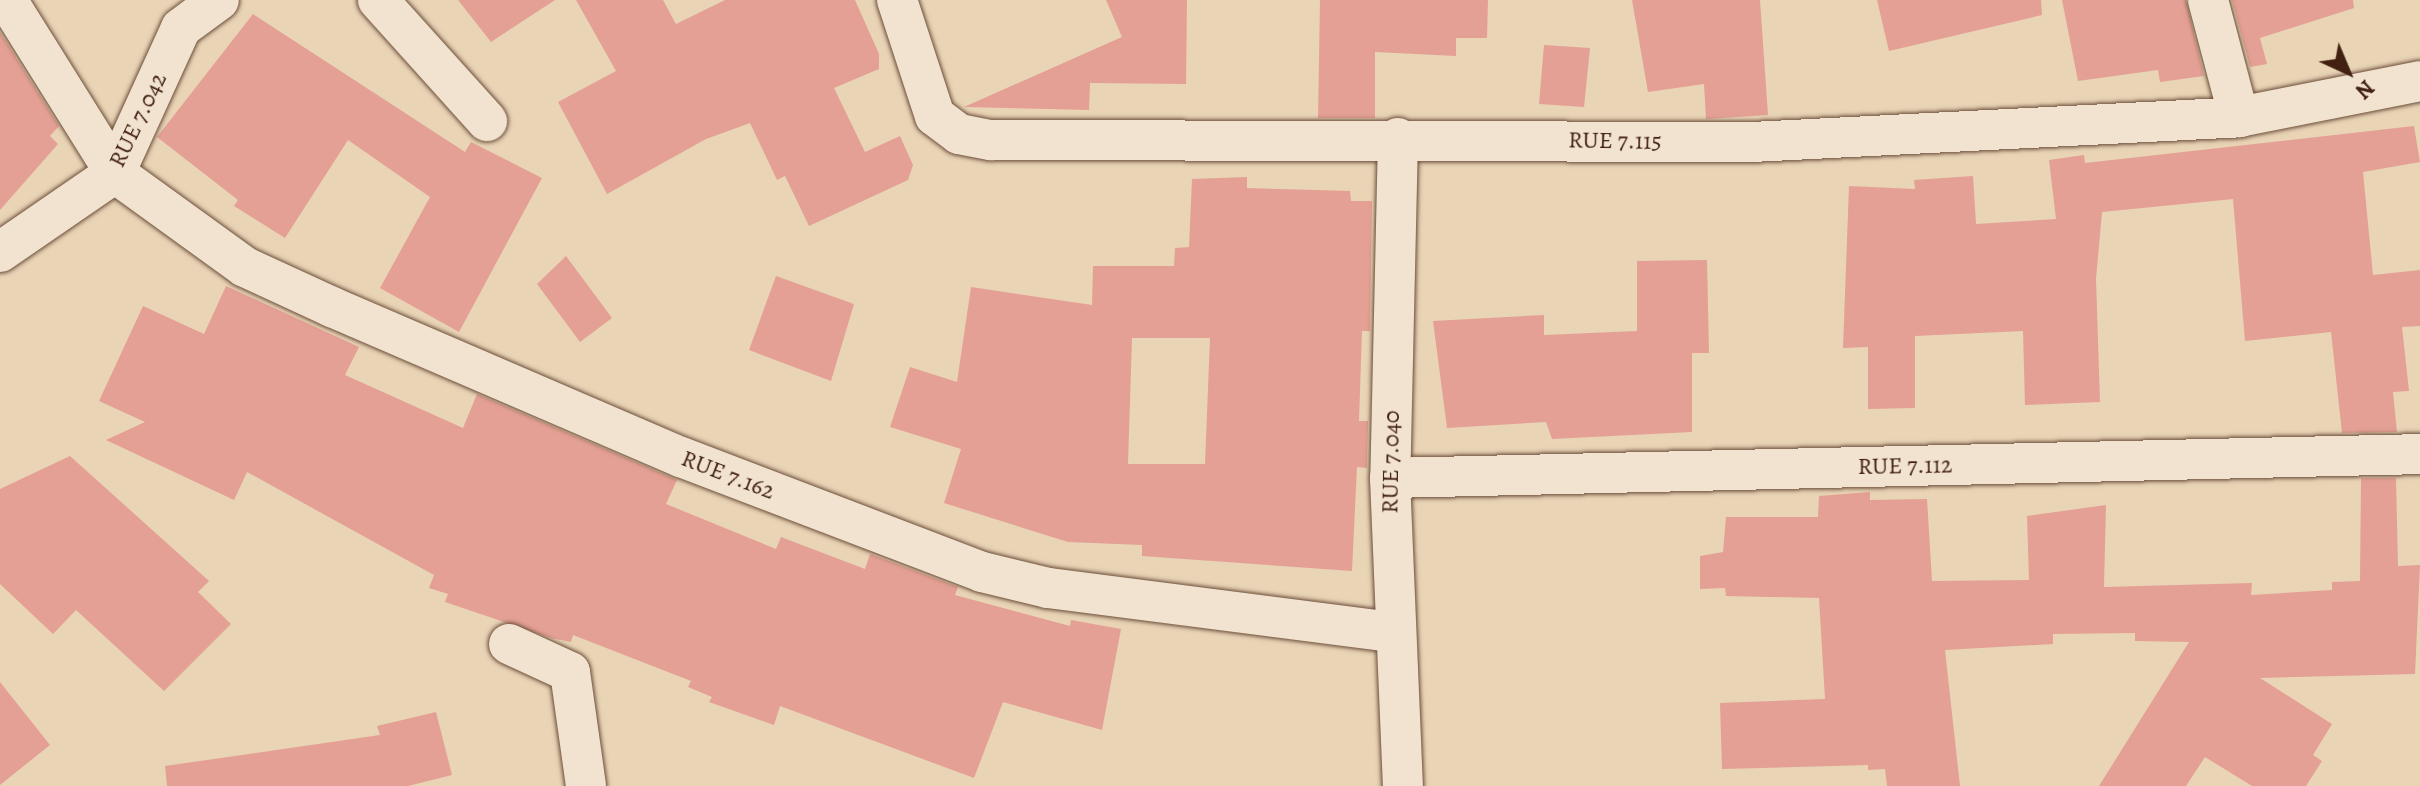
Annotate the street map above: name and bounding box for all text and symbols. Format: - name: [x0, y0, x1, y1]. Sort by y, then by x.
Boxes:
- north arrow: [2308, 32, 2388, 112]
- street label: RUE 7.042: [103, 68, 173, 172]
- text: N: [2348, 73, 2381, 106]
- street label: RUE 7.115: [1568, 126, 1662, 156]
- street label: RUE 7.040: [1376, 410, 1406, 514]
- street label: RUE 7.162: [677, 444, 779, 506]
- street label: RUE 7.112: [1857, 451, 1953, 481]

